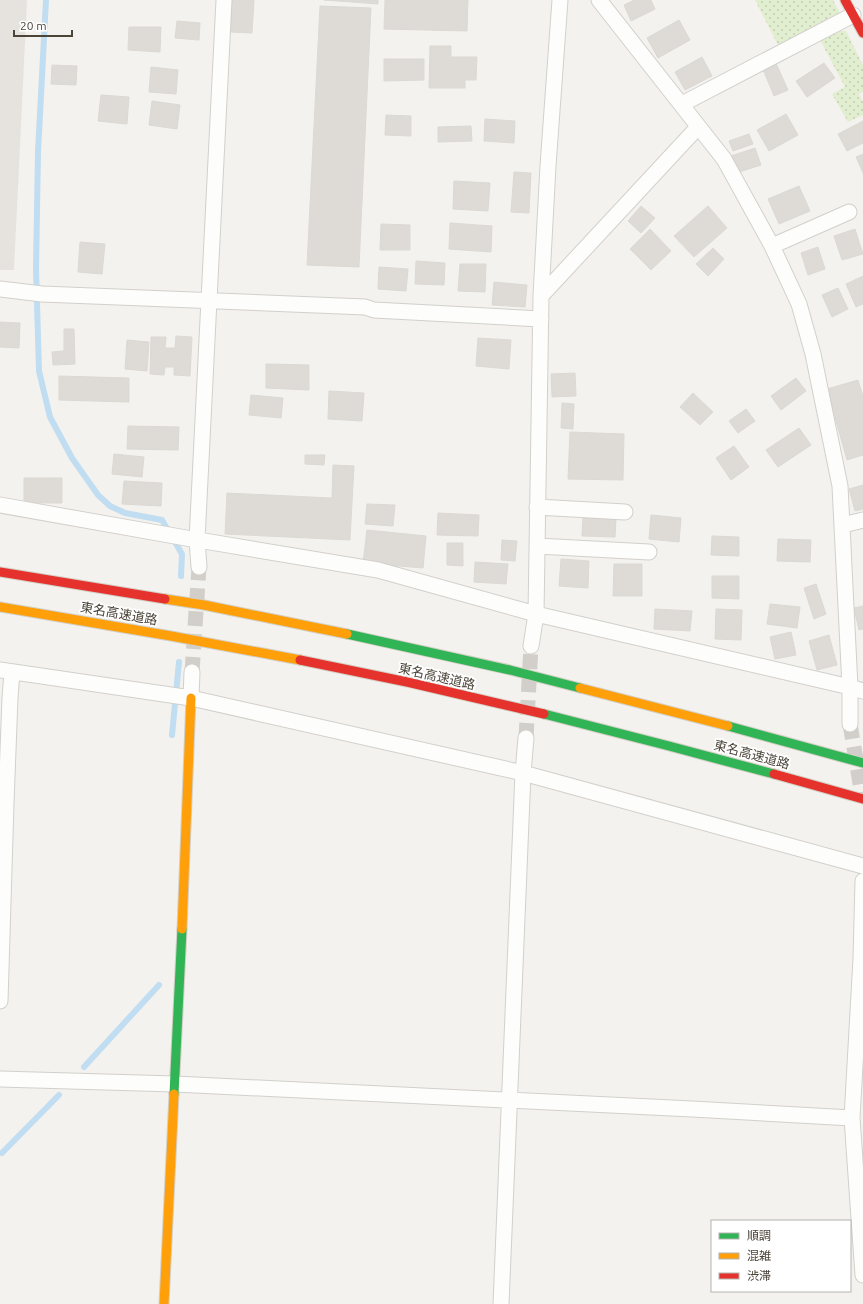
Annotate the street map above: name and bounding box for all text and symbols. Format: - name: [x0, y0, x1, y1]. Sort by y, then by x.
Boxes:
- scale bar: [14, 12, 72, 38]
- text: 20 m: [20, 19, 47, 32]
- street label: 東名高速道路: [79, 599, 159, 627]
- street label: 東名高速道路: [397, 660, 477, 692]
- street label: 東名高速道路: [713, 737, 791, 771]
- legend: [711, 1220, 851, 1292]
- text: 順調: [747, 1229, 771, 1242]
- text: 混雑: [747, 1249, 771, 1262]
- text: 渋滞: [747, 1269, 771, 1282]

